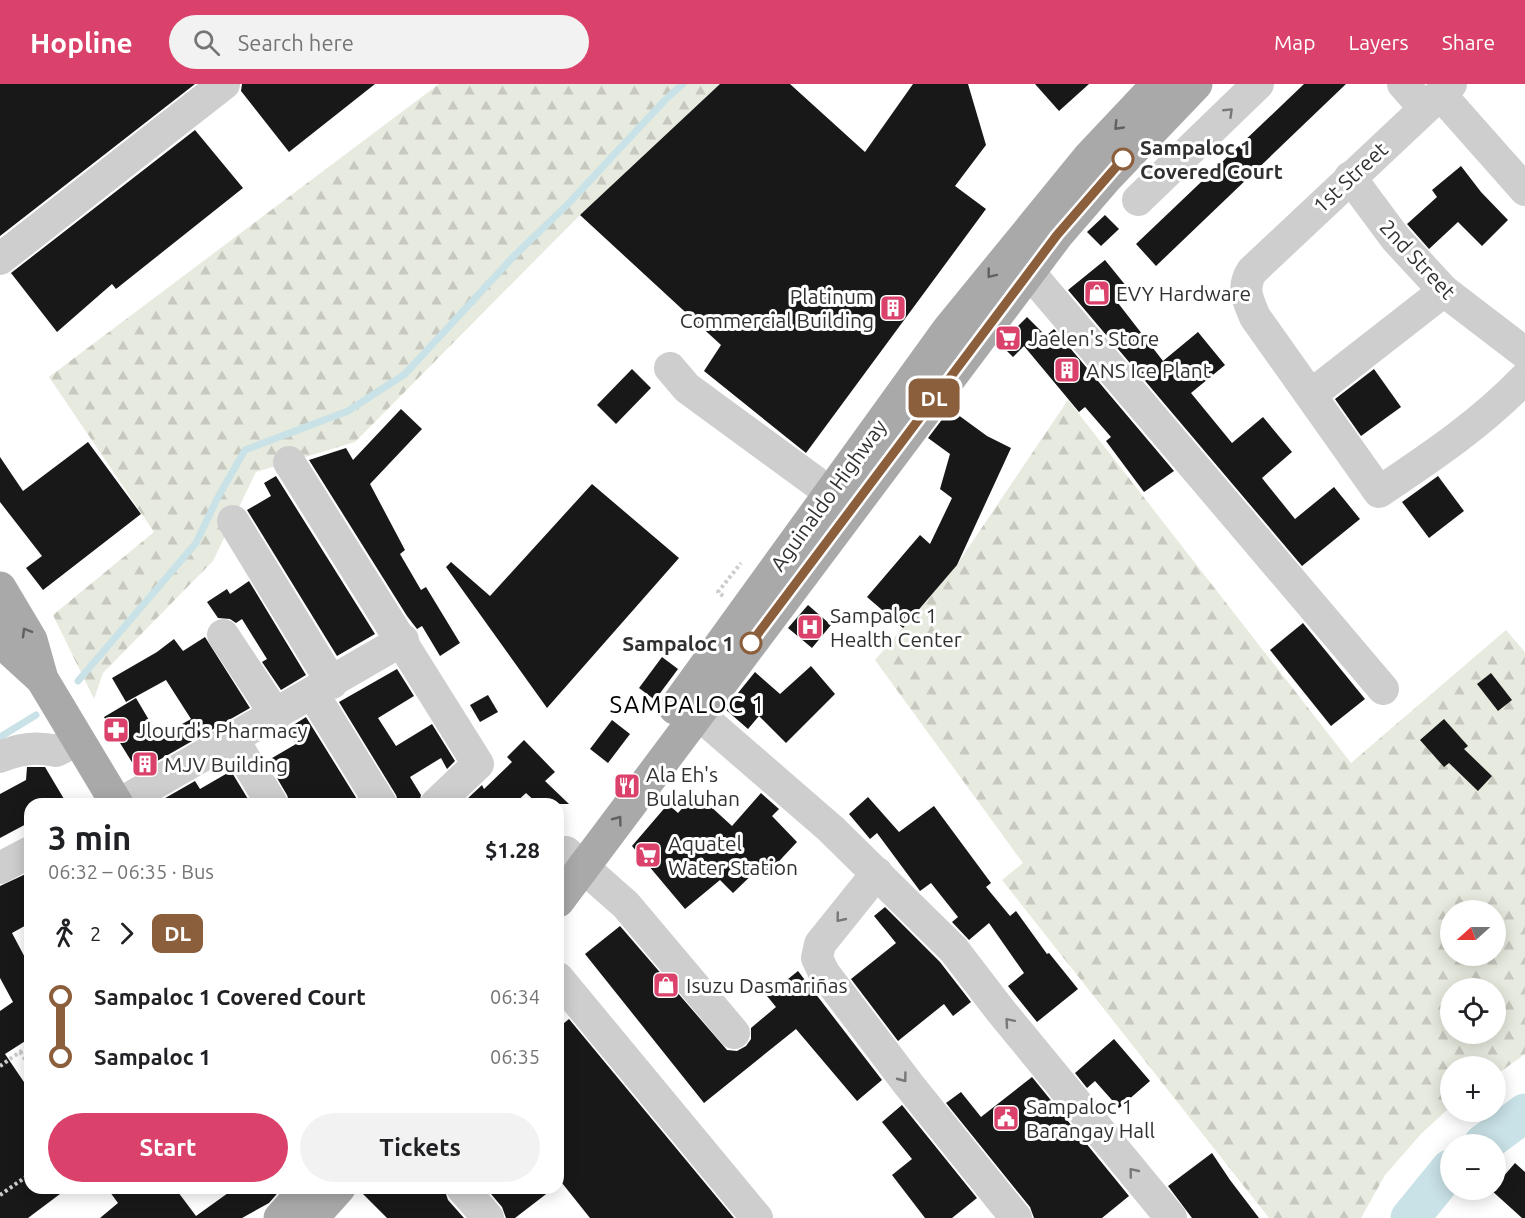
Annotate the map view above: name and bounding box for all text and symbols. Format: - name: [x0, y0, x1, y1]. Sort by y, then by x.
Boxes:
- search box: [169, 15, 589, 69]
- icon: search: [190, 26, 223, 59]
- text: Hopline: [30, 27, 133, 58]
- text: Search here: [238, 30, 354, 55]
- text: Map: [1274, 30, 1315, 54]
- text: Layers: [1348, 30, 1409, 54]
- text: Share: [1442, 30, 1495, 54]
- one-way arrow: [1222, 108, 1232, 119]
- one-way arrow: [1114, 120, 1125, 130]
- place label: Sampaloc 1 Covered Court: [1140, 135, 1283, 183]
- street label: 1st Street: [1308, 137, 1392, 217]
- marker: Sampaloc 1 Covered Court: [1112, 148, 1134, 170]
- street label: 2nd Street: [1375, 214, 1461, 304]
- one-way arrow: [988, 268, 999, 279]
- shop icon: EVY Hardware: [1082, 278, 1112, 308]
- place label: EVY Hardware: [1116, 281, 1251, 305]
- place label: Platinum Commercial Building: [680, 284, 874, 332]
- building icon: Platinum Commercial Building: [878, 293, 908, 323]
- supermarket icon: Jaelen's Store: [993, 323, 1023, 353]
- place label: Jaelen's Store: [1028, 326, 1159, 350]
- building icon: ANS Ice Plant: [1052, 355, 1082, 385]
- place label: ANS Ice Plant: [1086, 358, 1211, 382]
- line badge: DL: [907, 378, 961, 418]
- text: DL: [921, 386, 947, 410]
- street label: Aguinaldo Highway: [765, 415, 891, 575]
- place label: Sampaloc 1 Health Center: [830, 603, 962, 651]
- hospital icon: Sampaloc 1 Health Center: [795, 612, 825, 642]
- one-way arrow: [22, 627, 33, 638]
- place label: Sampaloc 1: [622, 631, 734, 655]
- marker: Sampaloc 1: [740, 632, 762, 654]
- district label: SAMPALOC 1: [610, 691, 766, 718]
- pharmacy icon: Jlourd's Pharmacy: [101, 715, 131, 745]
- place label: Jlourd's Pharmacy: [136, 718, 308, 742]
- building icon: MJV Building: [130, 749, 160, 779]
- place label: MJV Building: [164, 752, 288, 776]
- place label: Ala Eh's Bulaluhan: [646, 762, 740, 810]
- restaurant icon: Ala Eh's Bulaluhan: [612, 771, 642, 801]
- one-way arrow: [611, 816, 622, 827]
- text: 3 min: [48, 819, 131, 856]
- place label: Aquatel Water Station: [668, 831, 798, 879]
- text: $1.28: [485, 837, 540, 862]
- supermarket icon: Aquatel Water Station: [633, 840, 663, 870]
- text: 06:32 – 06:35 · Bus: [48, 860, 214, 883]
- north arrow: [1440, 900, 1506, 966]
- map controls: [1440, 900, 1506, 1200]
- one-way arrow: [837, 911, 848, 922]
- icon: walk: [48, 917, 81, 950]
- icon: forward: [110, 917, 143, 950]
- text: DL: [164, 921, 191, 945]
- text: 2: [90, 922, 101, 945]
- shop icon: Isuzu Dasmariñas: [651, 970, 681, 1000]
- place label: Isuzu Dasmariñas: [686, 973, 848, 997]
- button: locate: [1440, 978, 1506, 1044]
- text: Sampaloc 1 Covered Court: [94, 984, 366, 1009]
- text: 06:34: [490, 985, 540, 1008]
- one-way arrow: [1006, 1017, 1017, 1028]
- text: Sampaloc 1: [94, 1044, 211, 1069]
- text: 06:35: [490, 1045, 540, 1068]
- button: +: [1440, 1056, 1506, 1122]
- one-way arrow: [895, 1071, 906, 1082]
- place label: Sampaloc 1 Barangay Hall: [1026, 1094, 1155, 1142]
- public building icon: Sampaloc 1 Barangay Hall: [991, 1103, 1021, 1133]
- button: Start: [48, 1113, 288, 1182]
- button: Tickets: [300, 1113, 540, 1182]
- button: −: [1440, 1134, 1506, 1200]
- one-way arrow: [1130, 1168, 1141, 1179]

